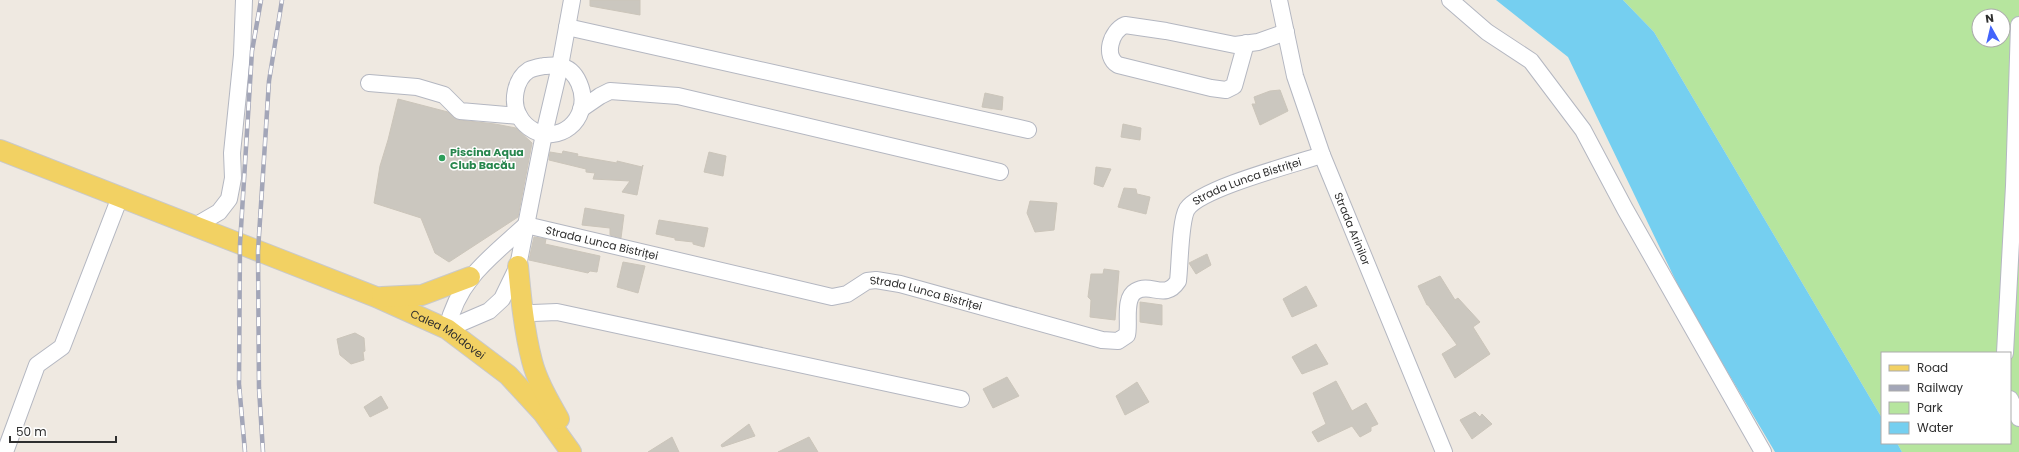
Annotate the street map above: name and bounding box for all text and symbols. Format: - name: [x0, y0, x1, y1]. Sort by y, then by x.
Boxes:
- north arrow: [1971, 8, 2011, 48]
- text: N: [1984, 10, 1995, 27]
- place label: Piscina Aqua Club Bacău: [450, 144, 524, 173]
- marker: Piscina Aqua Club Bacău: [437, 153, 447, 163]
- street label: Strada Lunca Bistriței: [1189, 154, 1304, 209]
- street label: Strada Arinilor: [1330, 190, 1375, 268]
- street label: Strada Lunca Bistriței: [544, 222, 660, 264]
- street label: Strada Lunca Bistriței: [869, 272, 984, 314]
- street label: Calea Moldovei: [408, 306, 489, 363]
- legend: [1881, 352, 2011, 444]
- text: Road: [1917, 359, 1948, 376]
- text: Railway: [1917, 379, 1963, 396]
- text: Park: [1917, 399, 1944, 416]
- scale bar: [10, 418, 116, 444]
- text: Water: [1917, 419, 1954, 436]
- text: 50 m: [16, 423, 47, 440]

